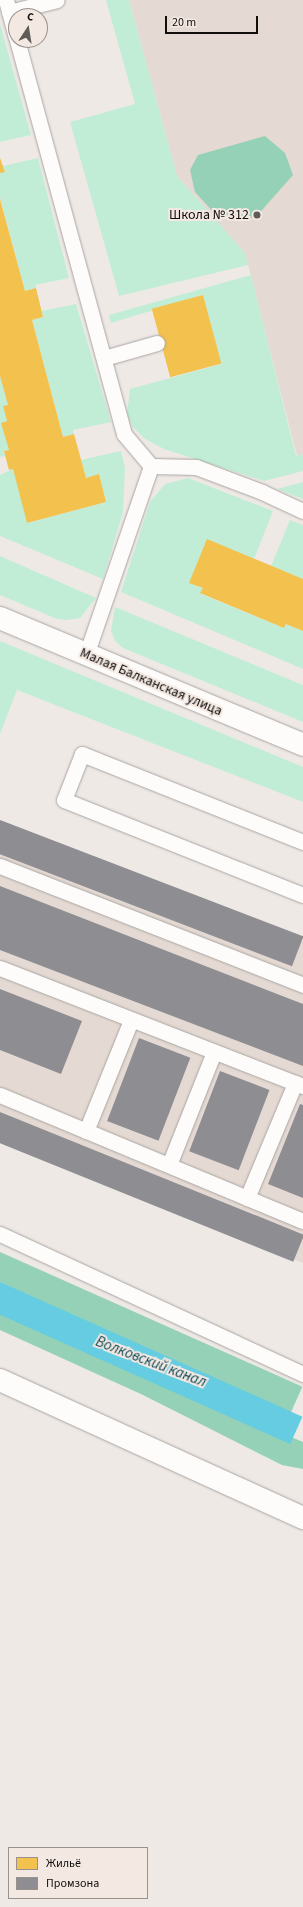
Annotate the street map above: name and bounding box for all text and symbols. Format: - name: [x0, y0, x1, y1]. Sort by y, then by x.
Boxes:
- north arrow: [8, 8, 48, 48]
- scale bar: [167, 8, 260, 34]
- text: С: [26, 9, 35, 25]
- text: 20 m: [172, 14, 196, 31]
- place label: Школа № 312: [169, 207, 249, 223]
- marker: Школа № 312: [252, 210, 262, 220]
- street label: Малая Балканская улица: [77, 644, 225, 720]
- water label: Волковский канал: [93, 1333, 209, 1391]
- legend: [8, 1847, 148, 1899]
- text: Жильё: [46, 1855, 81, 1872]
- text: Промзона: [46, 1875, 99, 1892]

